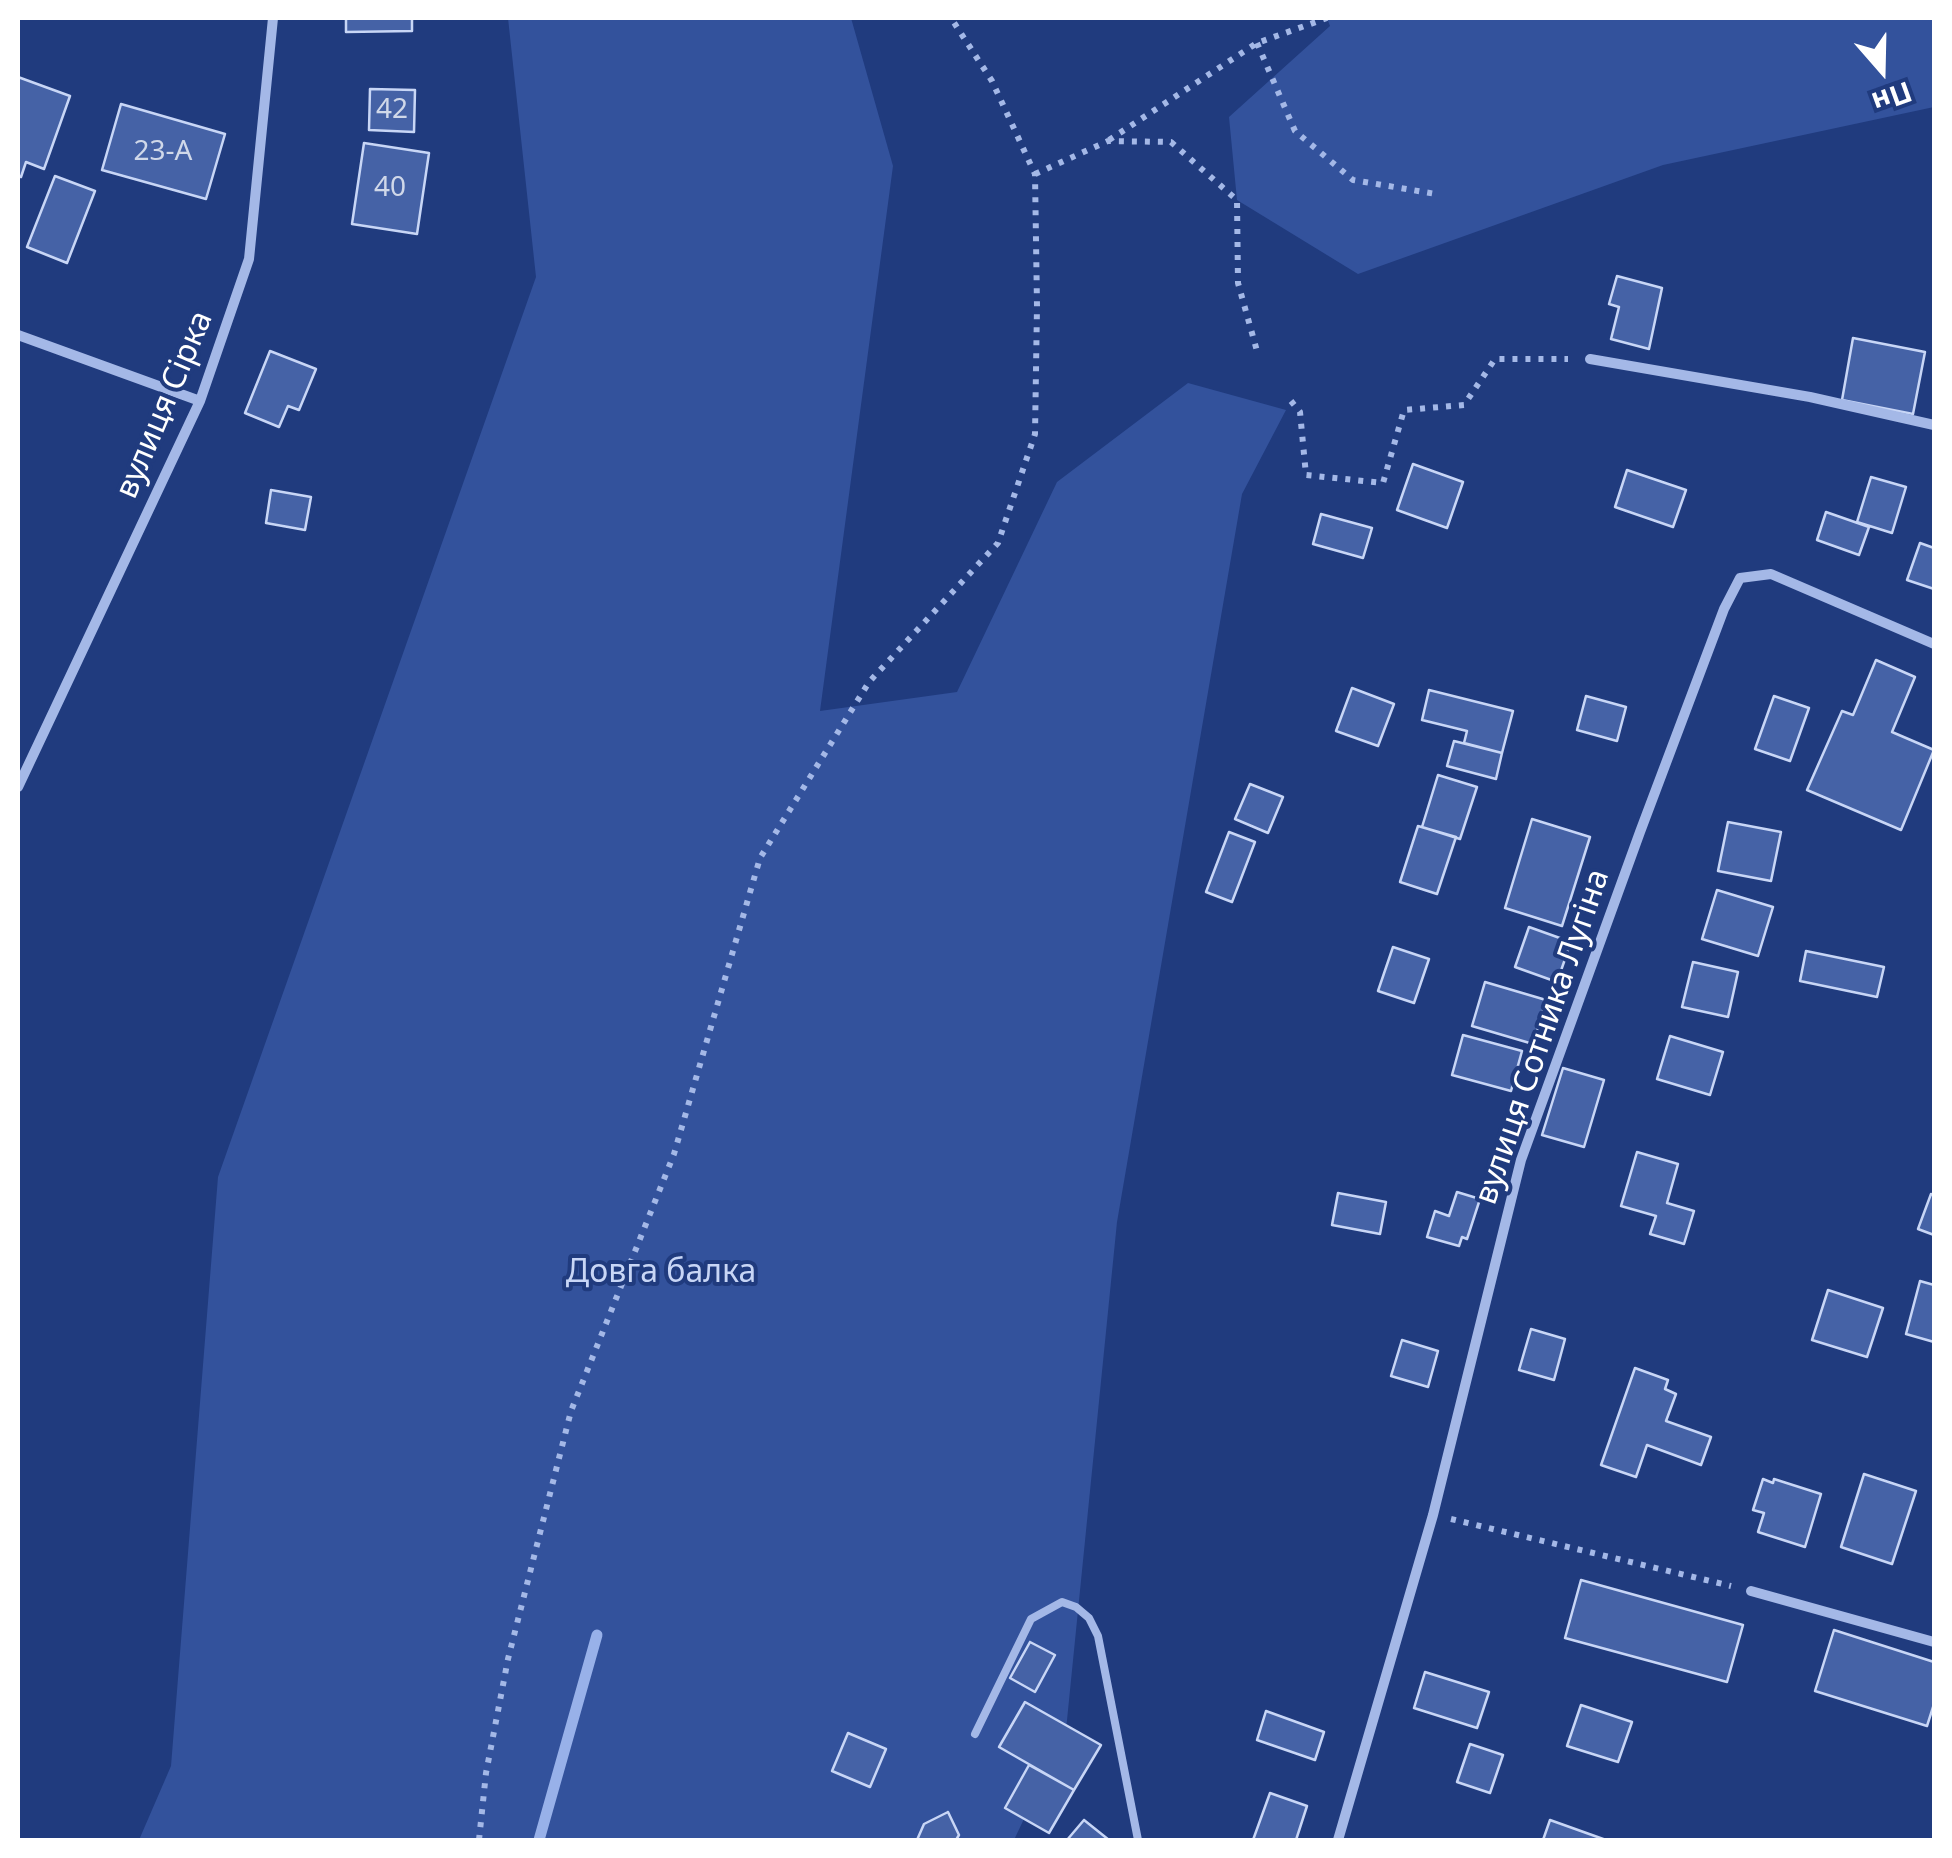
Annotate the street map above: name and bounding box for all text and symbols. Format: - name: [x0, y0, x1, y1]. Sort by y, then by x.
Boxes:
- north arrow: [1832, 20, 1932, 120]
- text: Пн: [1867, 74, 1917, 123]
- house number: 42: [376, 93, 408, 127]
- house number: 23-А: [134, 135, 192, 169]
- house number: 40: [374, 171, 406, 205]
- street label: вулиця Сірка: [108, 306, 222, 504]
- street label: вулиця Сотника Лугіна: [1468, 864, 1618, 1210]
- park label: Довга балка: [566, 1254, 756, 1292]

